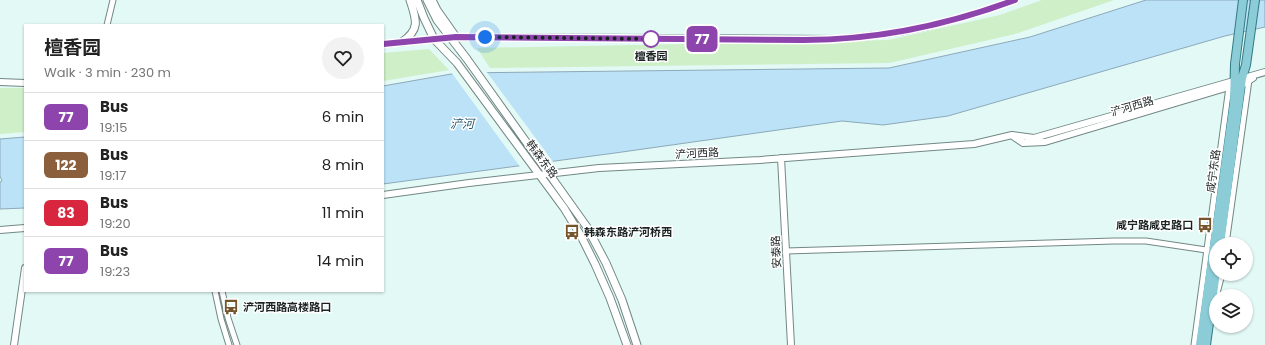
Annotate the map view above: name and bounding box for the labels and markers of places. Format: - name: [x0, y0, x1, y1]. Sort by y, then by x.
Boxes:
- marker: 檀香园: [642, 30, 660, 48]
- place label: 檀香园: [635, 48, 668, 64]
- bus stop icon: 咸宁路咸史路口: [1196, 216, 1214, 234]
- place label: 咸宁路咸史路口: [1116, 217, 1193, 233]
- bus stop icon: 韩森东路浐河桥西: [563, 223, 581, 241]
- place label: 韩森东路浐河桥西: [584, 224, 672, 240]
- bus stop icon: 浐河西路高楼路口: [222, 298, 240, 316]
- place label: 浐河西路高楼路口: [243, 299, 331, 315]

